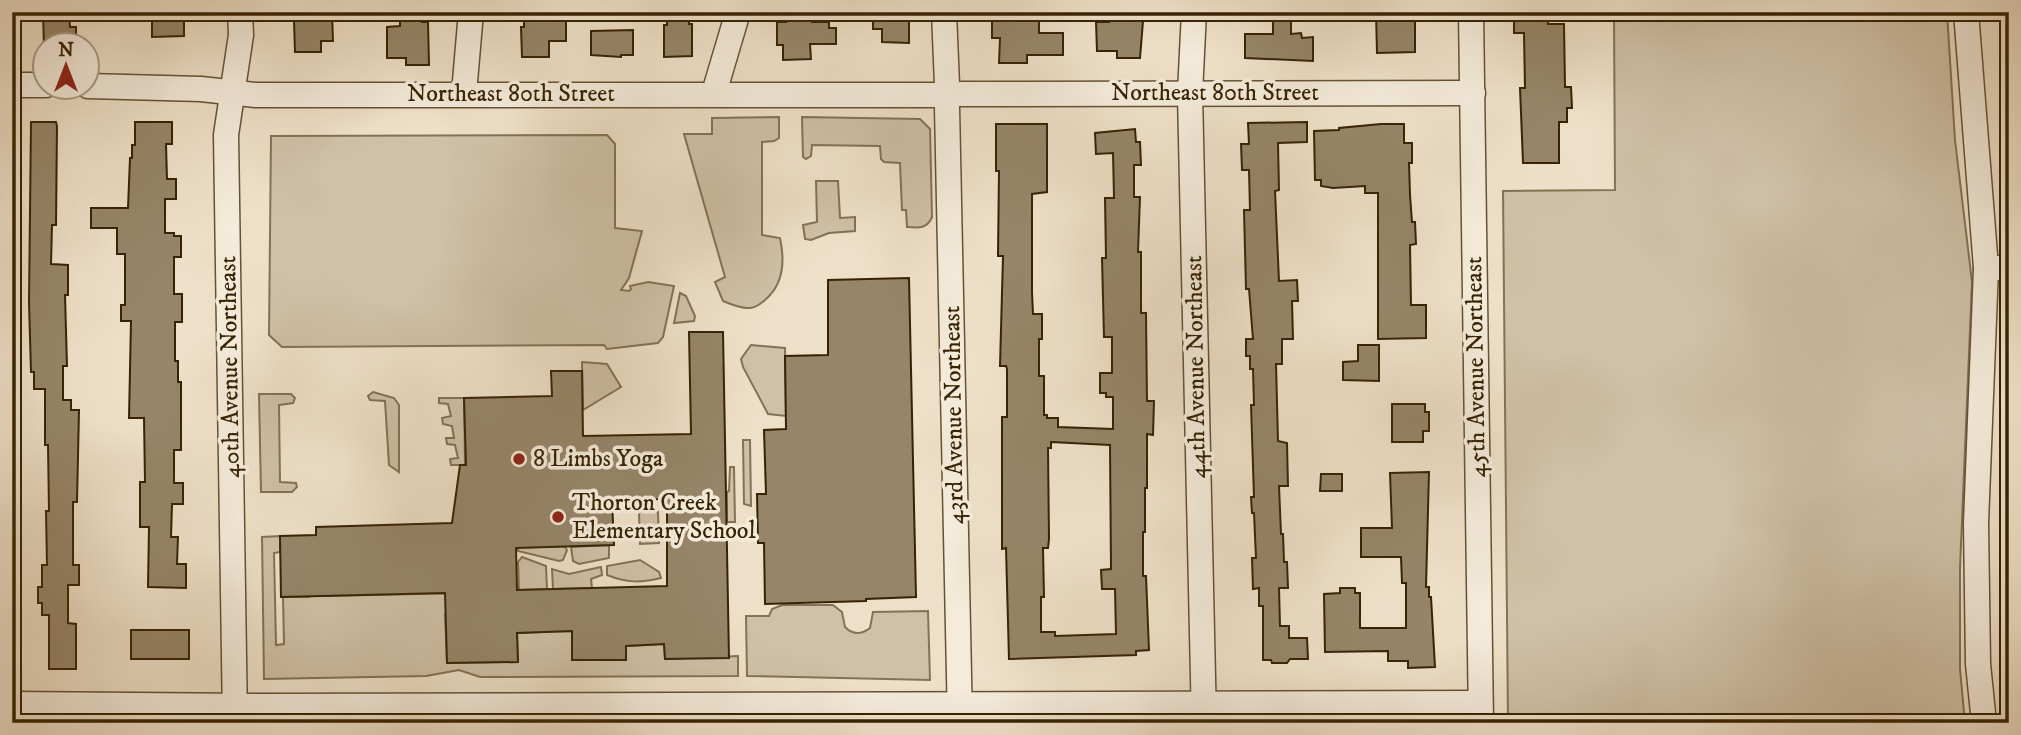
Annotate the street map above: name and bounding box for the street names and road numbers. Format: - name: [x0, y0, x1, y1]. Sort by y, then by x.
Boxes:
- street label: Northeast 80th Street: [1111, 78, 1319, 108]
- street label: Northeast 80th Street: [407, 79, 615, 109]
- street label: 40th Avenue Northeast: [213, 255, 247, 478]
- street label: 44th Avenue Northeast: [1179, 255, 1213, 479]
- street label: 45th Avenue Northeast: [1459, 256, 1493, 478]
- street label: 43rd Avenue Northeast: [937, 305, 971, 525]

